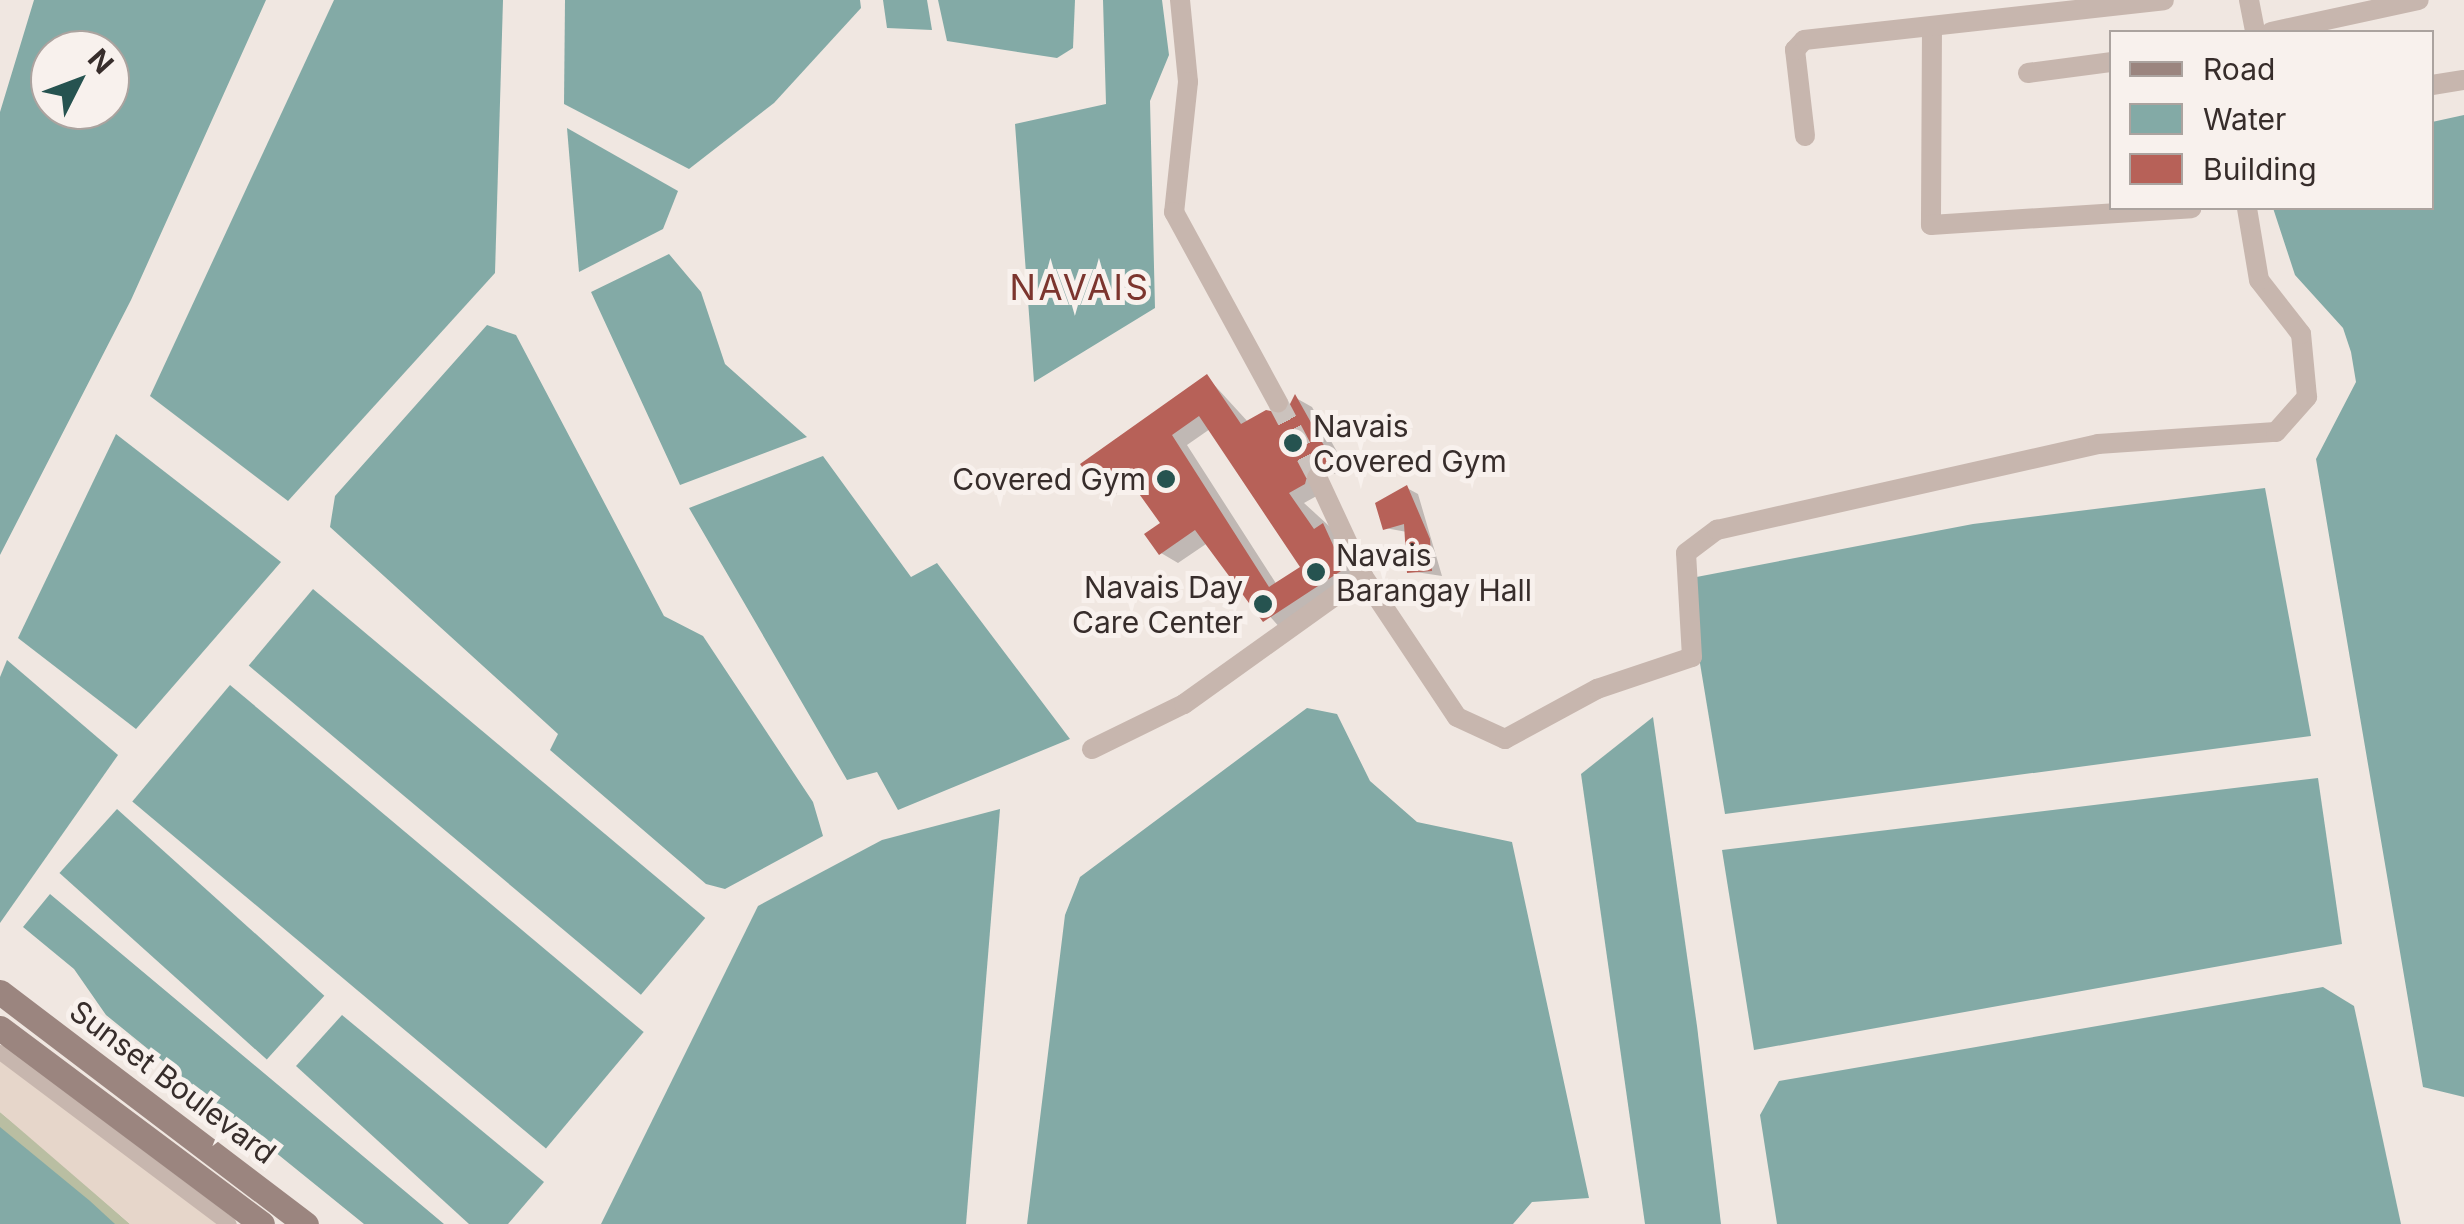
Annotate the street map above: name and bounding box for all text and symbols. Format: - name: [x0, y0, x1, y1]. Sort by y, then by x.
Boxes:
- north arrow: [30, 30, 130, 130]
- legend: [2109, 30, 2434, 210]
- text: N: [81, 42, 121, 81]
- text: Road: [2203, 51, 2275, 87]
- text: Water: [2203, 101, 2286, 137]
- text: Building: [2203, 151, 2317, 187]
- district label: NAVAIS: [1010, 266, 1150, 308]
- place label: Navais Covered Gym: [1313, 408, 1507, 478]
- marker: Navais Covered Gym: [1282, 432, 1304, 454]
- place label: Covered Gym: [952, 461, 1146, 497]
- marker: Covered Gym: [1155, 468, 1177, 490]
- place label: Navais Barangay Hall: [1336, 537, 1532, 608]
- marker: Navais Barangay Hall: [1305, 561, 1327, 583]
- place label: Navais Day Care Center: [1072, 569, 1243, 640]
- marker: Navais Day Care Center: [1252, 593, 1274, 615]
- street label: Sunset Boulevard: [63, 993, 283, 1171]

